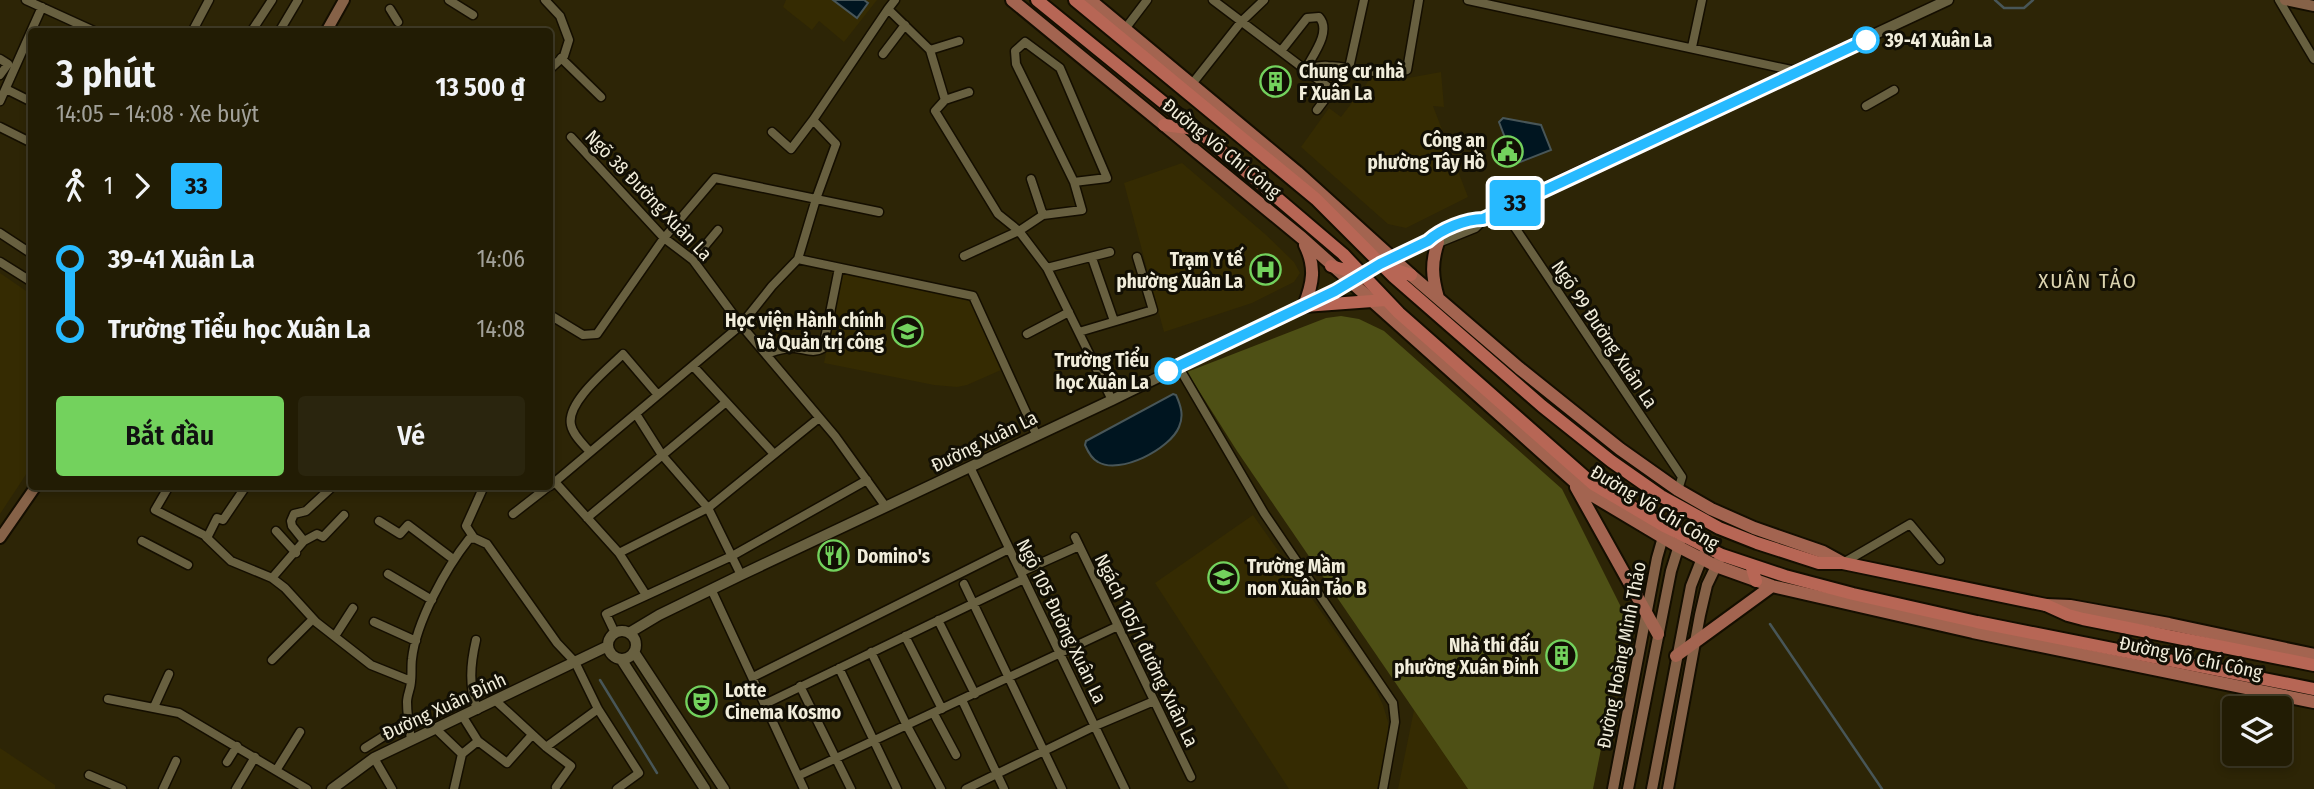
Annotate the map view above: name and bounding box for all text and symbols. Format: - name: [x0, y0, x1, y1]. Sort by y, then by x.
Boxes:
- marker: 39-41 Xuân La: [1853, 27, 1879, 53]
- place label: 39-41 Xuân La: [1884, 29, 1992, 52]
- text: 3 phút: [56, 51, 155, 97]
- place label: Chung cư nhà F Xuân La: [1299, 60, 1405, 105]
- building icon: Chung cư nhà F Xuân La: [1259, 65, 1293, 99]
- text: 13 500 ₫: [435, 72, 525, 103]
- street label: Đường Võ Chí Công: [1158, 94, 1286, 203]
- text: 14:05 – 14:08 · Xe buýt: [56, 100, 259, 128]
- street label: Ngõ 38 Đường Xuân La: [580, 125, 717, 265]
- place label: Công an phường Tây Hồ: [1368, 129, 1485, 174]
- public building icon: Công an phường Tây Hồ: [1491, 134, 1525, 168]
- icon: walk: [56, 167, 94, 205]
- icon: forward: [123, 167, 161, 205]
- text: 1: [104, 172, 113, 200]
- text: 33: [185, 172, 208, 200]
- line badge: 33: [1484, 180, 1546, 226]
- text: 33: [1504, 189, 1526, 217]
- text: 39-41 Xuân La: [108, 244, 255, 275]
- text: 14:06: [477, 245, 525, 273]
- place label: Trạm Y tế phường Xuân La: [1116, 246, 1244, 293]
- hospital icon: Trạm Y tế phường Xuân La: [1249, 253, 1283, 287]
- street label: Ngõ 99 Đường Xuân La: [1547, 256, 1663, 412]
- district label: XUÂN TẢO: [2038, 268, 2138, 294]
- place label: Học viện Hành chính và Quản trị công: [725, 309, 885, 354]
- text: Trường Tiểu học Xuân La: [108, 314, 371, 345]
- school or university icon: Học viện Hành chính và Quản trị công: [890, 314, 924, 348]
- text: 14:08: [477, 315, 525, 343]
- place label: Trường Tiểu học Xuân La: [1054, 346, 1149, 394]
- marker: Trường Tiểu học Xuân La: [1155, 358, 1181, 384]
- button: Bắt đầu: [56, 396, 284, 476]
- button: Vé: [298, 396, 525, 476]
- street label: Đường Xuân La: [927, 406, 1041, 477]
- street label: Đường Võ Chí Công: [1586, 460, 1723, 555]
- street label: Ngõ 105 Đường Xuân La: [1012, 535, 1111, 707]
- restaurant icon: Domino's: [817, 539, 851, 573]
- place label: Domino's: [857, 545, 931, 568]
- street label: Ngách 105/1 đường Xuân La: [1090, 550, 1203, 750]
- place label: Trường Mầm non Xuân Tảo B: [1247, 553, 1367, 600]
- school or university icon: Trường Mầm non Xuân Tảo B: [1207, 560, 1241, 594]
- street label: Đường Hoàng Minh Thảo: [1592, 560, 1651, 751]
- street label: Đường Võ Chí Công: [2117, 631, 2265, 684]
- place label: Nhà thi đấu phường Xuân Đỉnh: [1394, 632, 1539, 679]
- building icon: Nhà thi đấu phường Xuân Đỉnh: [1545, 639, 1579, 673]
- street label: Đường Xuân Đỉnh: [379, 668, 510, 745]
- place label: Lotte Cinema Kosmo: [725, 679, 841, 724]
- theatre icon: Lotte Cinema Kosmo: [685, 684, 719, 718]
- map controls: [2222, 696, 2292, 766]
- button: layers: [2222, 696, 2292, 766]

